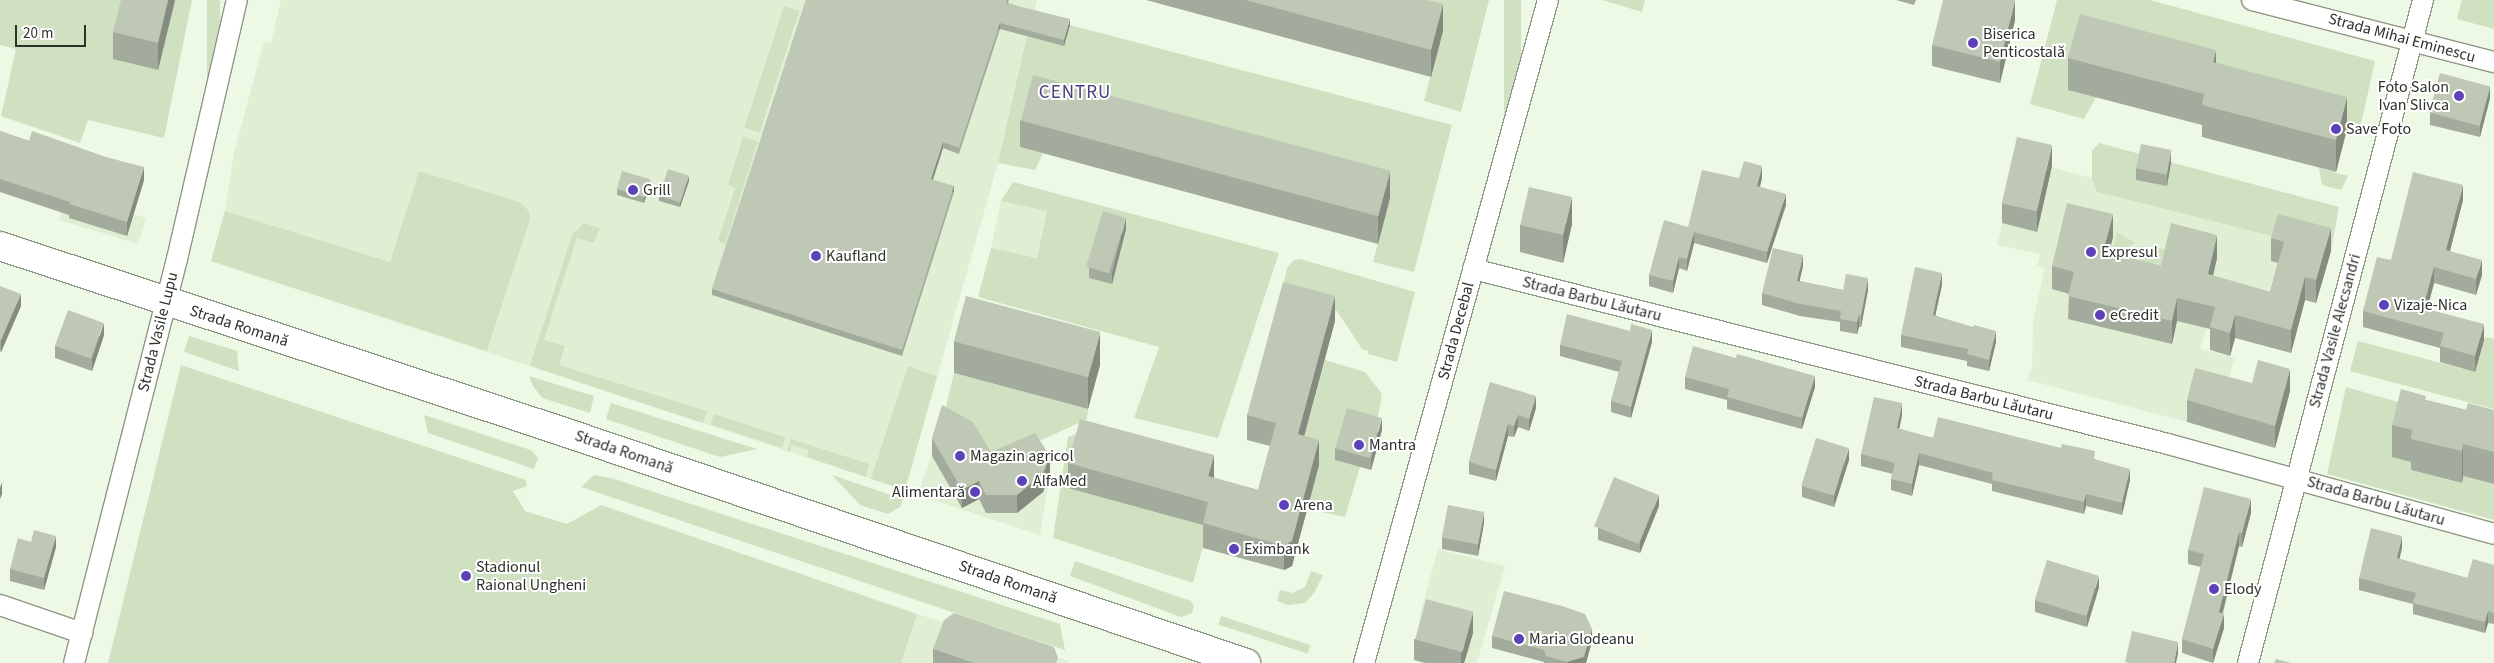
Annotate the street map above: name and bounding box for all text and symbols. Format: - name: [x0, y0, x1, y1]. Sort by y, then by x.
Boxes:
- street label: Strada Mihai Eminescu: [2326, 9, 2478, 67]
- scale bar: [18, 15, 89, 47]
- text: 20 m: [23, 23, 53, 44]
- place label: Biserica Penticostală: [1983, 24, 2065, 62]
- marker: Biserica Penticostală: [1967, 37, 1979, 49]
- place label: Foto Salon Ivan Slivca: [2378, 77, 2449, 115]
- district label: CENTRU: [1038, 82, 1112, 104]
- marker: Foto Salon Ivan Slivca: [2453, 90, 2465, 102]
- place label: Save Foto: [2346, 119, 2411, 139]
- marker: Save Foto: [2330, 123, 2342, 135]
- place label: Grill: [643, 180, 671, 200]
- marker: Grill: [627, 184, 639, 196]
- place label: Expresul: [2101, 242, 2158, 262]
- place label: Kaufland: [826, 246, 886, 266]
- marker: Expresul: [2085, 246, 2097, 258]
- marker: Kaufland: [810, 250, 822, 262]
- street label: Strada Vasile Alecsandri: [2305, 252, 2365, 410]
- street label: Strada Vasile Lupu: [134, 270, 182, 394]
- street label: Strada Barbu Lăutaru: [1520, 272, 1664, 326]
- street label: Strada Decebal: [1434, 280, 1478, 382]
- place label: Vizaje-Nica: [2394, 295, 2467, 315]
- marker: Vizaje-Nica: [2378, 299, 2390, 311]
- street label: Strada Romană: [187, 301, 291, 351]
- place label: eCredit: [2110, 305, 2159, 325]
- marker: eCredit: [2094, 309, 2106, 321]
- street label: Strada Barbu Lăutaru: [1912, 371, 2056, 425]
- street label: Strada Romană: [572, 426, 676, 478]
- place label: Mantra: [1369, 435, 1416, 455]
- marker: Mantra: [1353, 439, 1365, 451]
- place label: Magazin agricol: [970, 446, 1074, 466]
- marker: Magazin agricol: [954, 450, 966, 462]
- place label: AlfaMed: [1033, 471, 1087, 491]
- street label: Strada Barbu Lăutaru: [2305, 472, 2447, 530]
- marker: AlfaMed: [1015, 474, 1029, 488]
- place label: Alimentară: [892, 482, 965, 502]
- marker: Alimentară: [969, 486, 981, 498]
- place label: Arena: [1294, 495, 1333, 515]
- marker: Arena: [1278, 499, 1290, 511]
- place label: Eximbank: [1244, 539, 1310, 559]
- marker: Eximbank: [1228, 543, 1240, 555]
- street label: Strada Romană: [956, 556, 1060, 608]
- place label: Stadionul Raional Ungheni: [476, 557, 586, 595]
- marker: Stadionul Raional Ungheni: [460, 570, 472, 582]
- place label: Elody: [2224, 579, 2262, 599]
- marker: Elody: [2208, 583, 2220, 595]
- place label: Maria Glodeanu: [1529, 629, 1634, 649]
- marker: Maria Glodeanu: [1513, 633, 1525, 645]

